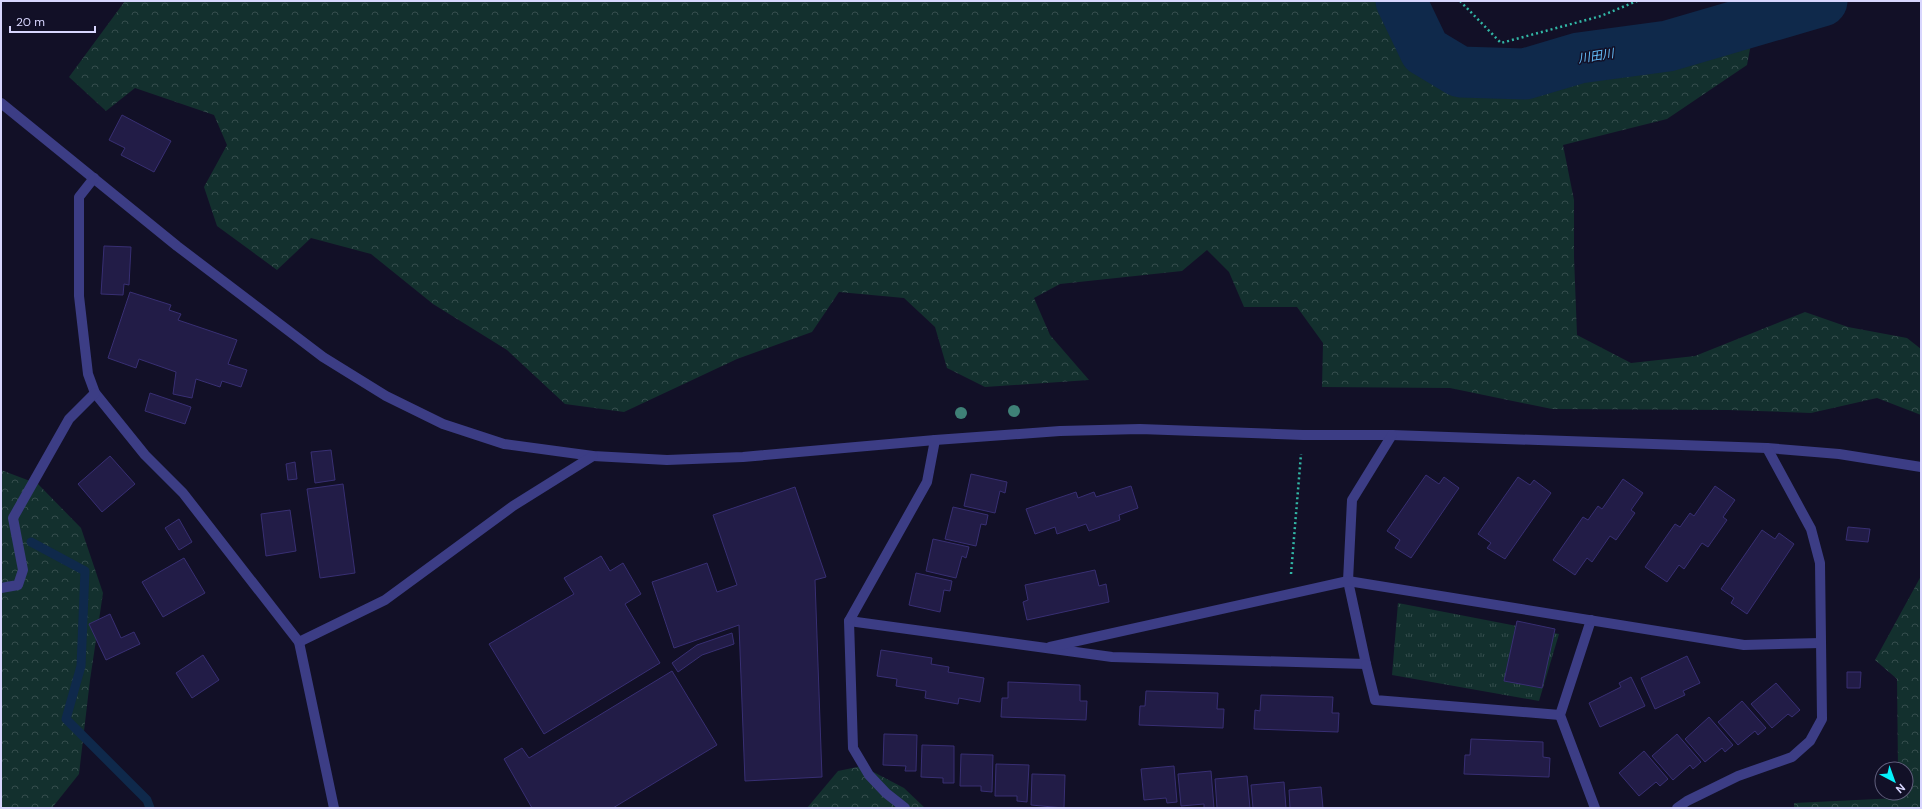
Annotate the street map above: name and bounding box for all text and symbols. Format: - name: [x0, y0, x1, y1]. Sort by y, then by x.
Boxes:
- scale bar: [10, 8, 95, 34]
- text: 20 m: [16, 14, 45, 30]
- water label: 川田川: [1577, 45, 1617, 67]
- north arrow: [1874, 761, 1914, 801]
- text: N: [1893, 781, 1908, 796]

